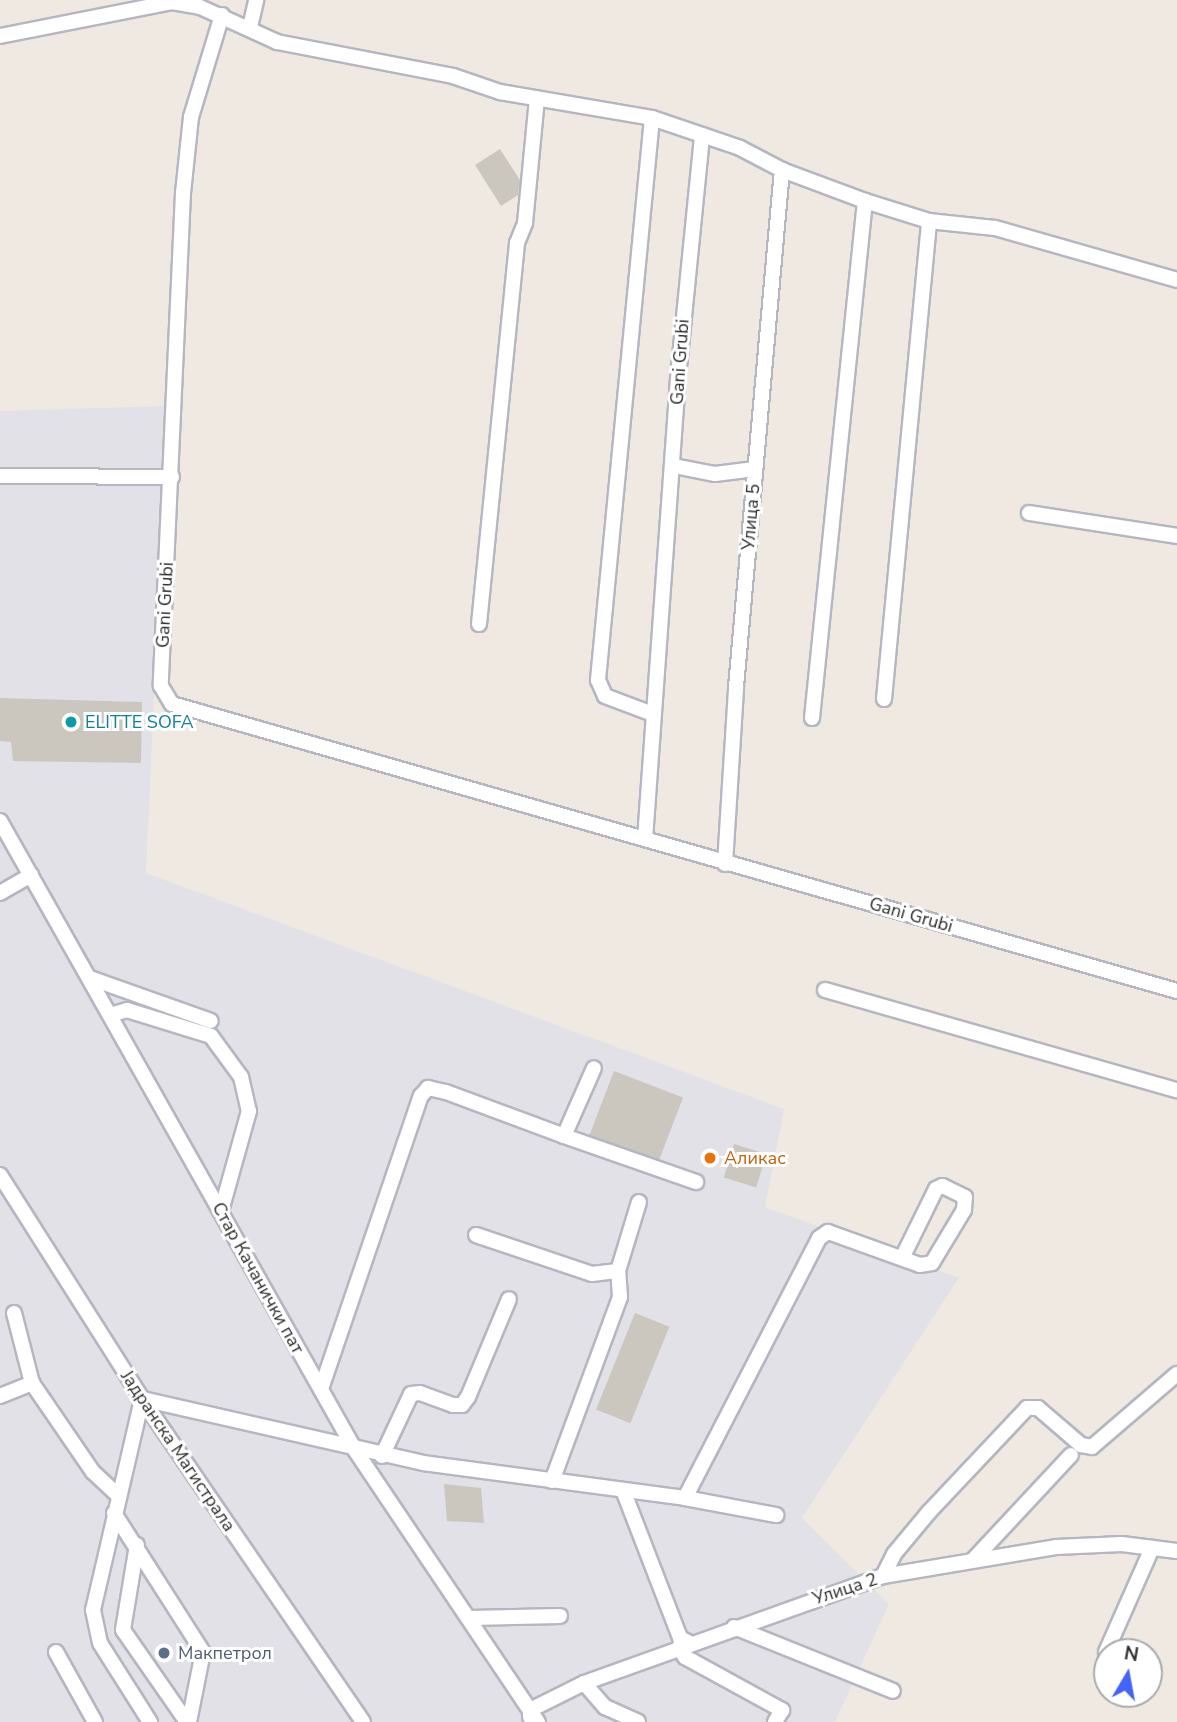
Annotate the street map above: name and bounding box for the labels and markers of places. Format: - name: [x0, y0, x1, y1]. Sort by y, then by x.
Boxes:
- place label: ELITTE SOFA: [85, 711, 194, 733]
- marker: ELITTE SOFA: [63, 714, 79, 730]
- place label: Аликас: [724, 1147, 786, 1169]
- marker: Аликас: [702, 1150, 718, 1166]
- place label: Макпетрол: [178, 1642, 272, 1664]
- marker: Макпетрол: [156, 1645, 172, 1661]

